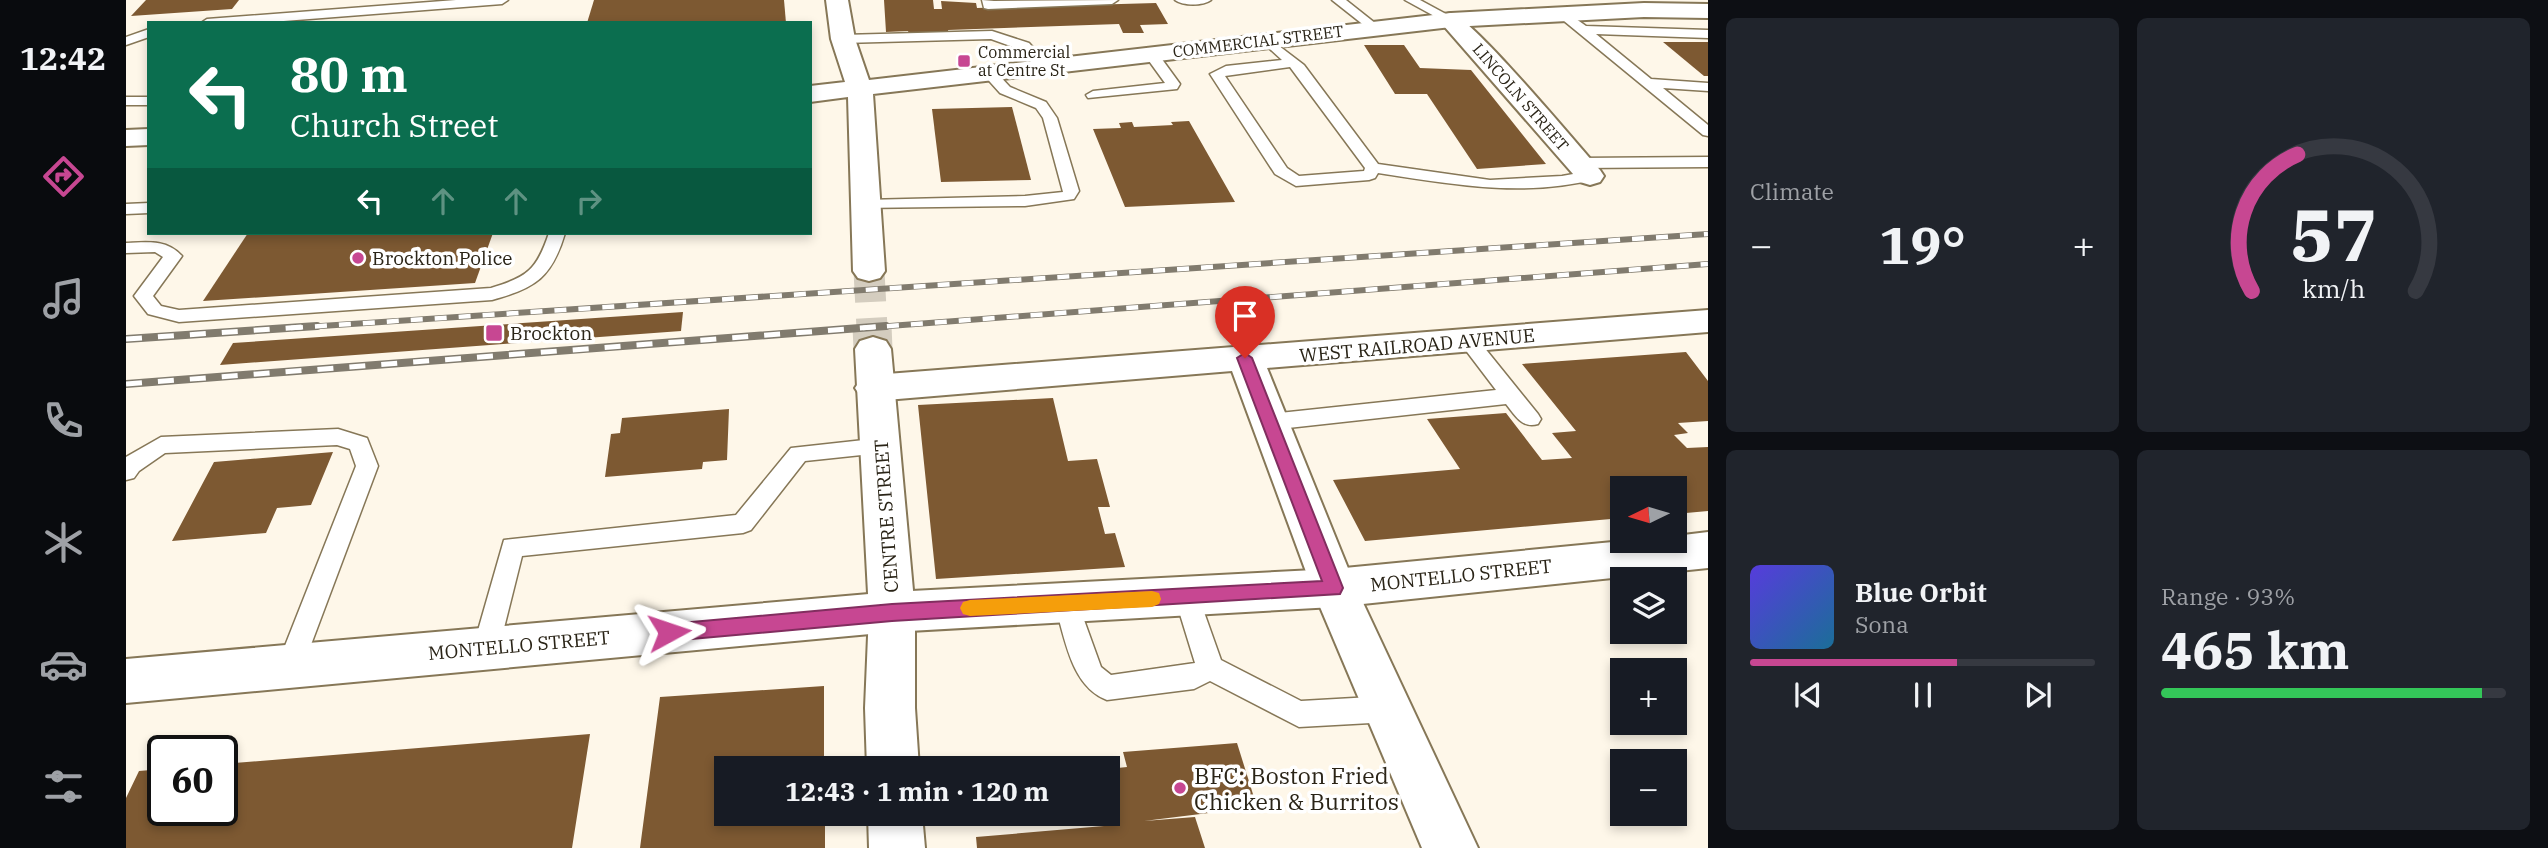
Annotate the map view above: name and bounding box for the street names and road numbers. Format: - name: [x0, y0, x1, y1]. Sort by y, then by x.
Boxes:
- street label: COMMERCIAL STREET: [1172, 21, 1344, 61]
- street label: LINCOLN STREET: [1469, 39, 1573, 155]
- street label: WEST RAILROAD AVENUE: [1298, 323, 1536, 367]
- street label: CENTRE STREET: [869, 438, 903, 594]
- street label: MONTELLO STREET: [1369, 554, 1553, 596]
- street label: MONTELLO STREET: [427, 625, 611, 665]

